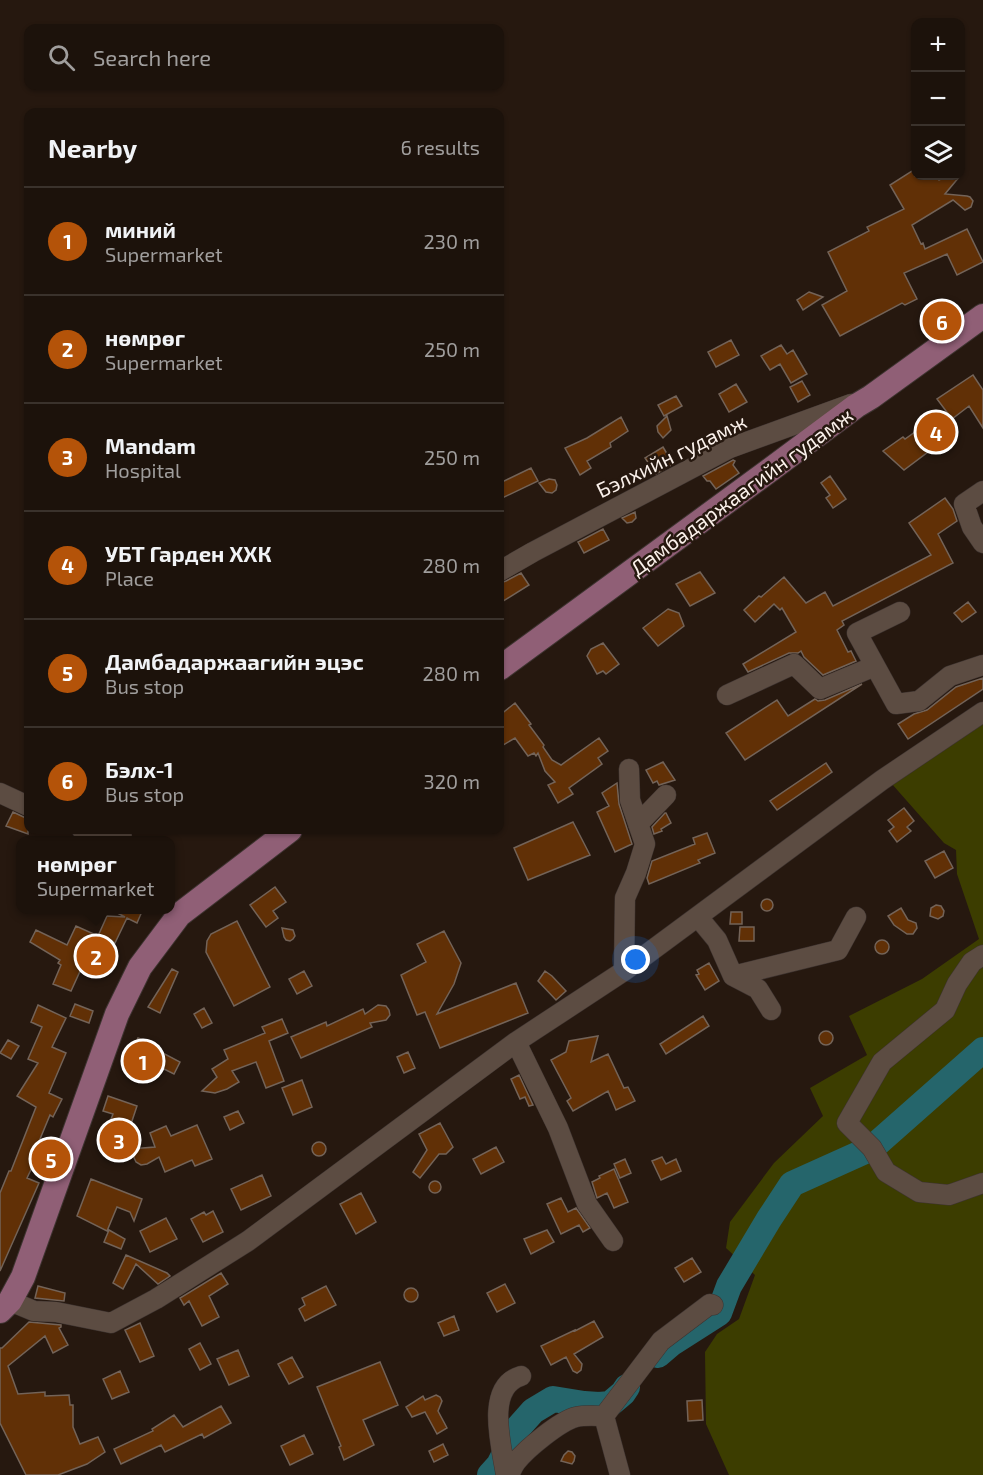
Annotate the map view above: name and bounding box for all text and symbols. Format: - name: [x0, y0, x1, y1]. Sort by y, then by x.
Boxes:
- map controls: [911, 18, 965, 180]
- button: +: [911, 18, 965, 72]
- search box: [24, 24, 504, 90]
- icon: search: [45, 41, 78, 74]
- text: Search here: [93, 44, 211, 70]
- button: −: [911, 72, 965, 126]
- button: layers: [911, 126, 965, 180]
- text: Nearby: [48, 132, 137, 163]
- text: 6 results: [400, 135, 480, 159]
- text: миний: [105, 216, 176, 242]
- text: 1: [63, 229, 72, 253]
- text: 230 m: [424, 229, 480, 253]
- text: Supermarket: [105, 242, 223, 266]
- pin: 6: [922, 298, 962, 344]
- text: нөмрөг: [105, 324, 185, 350]
- text: 2: [62, 337, 73, 361]
- text: 250 m: [424, 337, 480, 361]
- text: Supermarket: [105, 350, 223, 374]
- street label: Дамбадаржаагийн гудамж: [625, 402, 858, 581]
- street label: Бэлхийн гудамж: [592, 408, 751, 503]
- pin: 4: [916, 410, 956, 454]
- text: Mandam: [105, 432, 196, 458]
- text: 3: [62, 445, 73, 469]
- text: 250 m: [424, 445, 480, 469]
- text: Hospital: [105, 458, 181, 482]
- text: УБТ Гарден ХХК: [105, 540, 272, 566]
- text: 4: [61, 553, 74, 577]
- text: 280 m: [423, 553, 480, 577]
- text: Place: [105, 566, 154, 590]
- text: Дамбадаржаагийн эцэс: [105, 648, 364, 674]
- text: 5: [62, 661, 73, 685]
- text: 280 m: [423, 661, 480, 685]
- text: Bus stop: [105, 674, 184, 698]
- text: Бэлх-1: [105, 756, 173, 782]
- text: 6: [62, 769, 73, 793]
- text: 320 m: [424, 769, 480, 793]
- text: Bus stop: [105, 782, 184, 806]
- popup: [16, 836, 175, 914]
- text: нөмрөг: [37, 850, 117, 876]
- text: Supermarket: [37, 876, 154, 900]
- pin: 2: [76, 934, 116, 978]
- your location: [621, 945, 650, 974]
- pin: 1: [124, 1038, 162, 1084]
- pin: 3: [100, 1118, 138, 1162]
- pin: 5: [32, 1136, 70, 1182]

